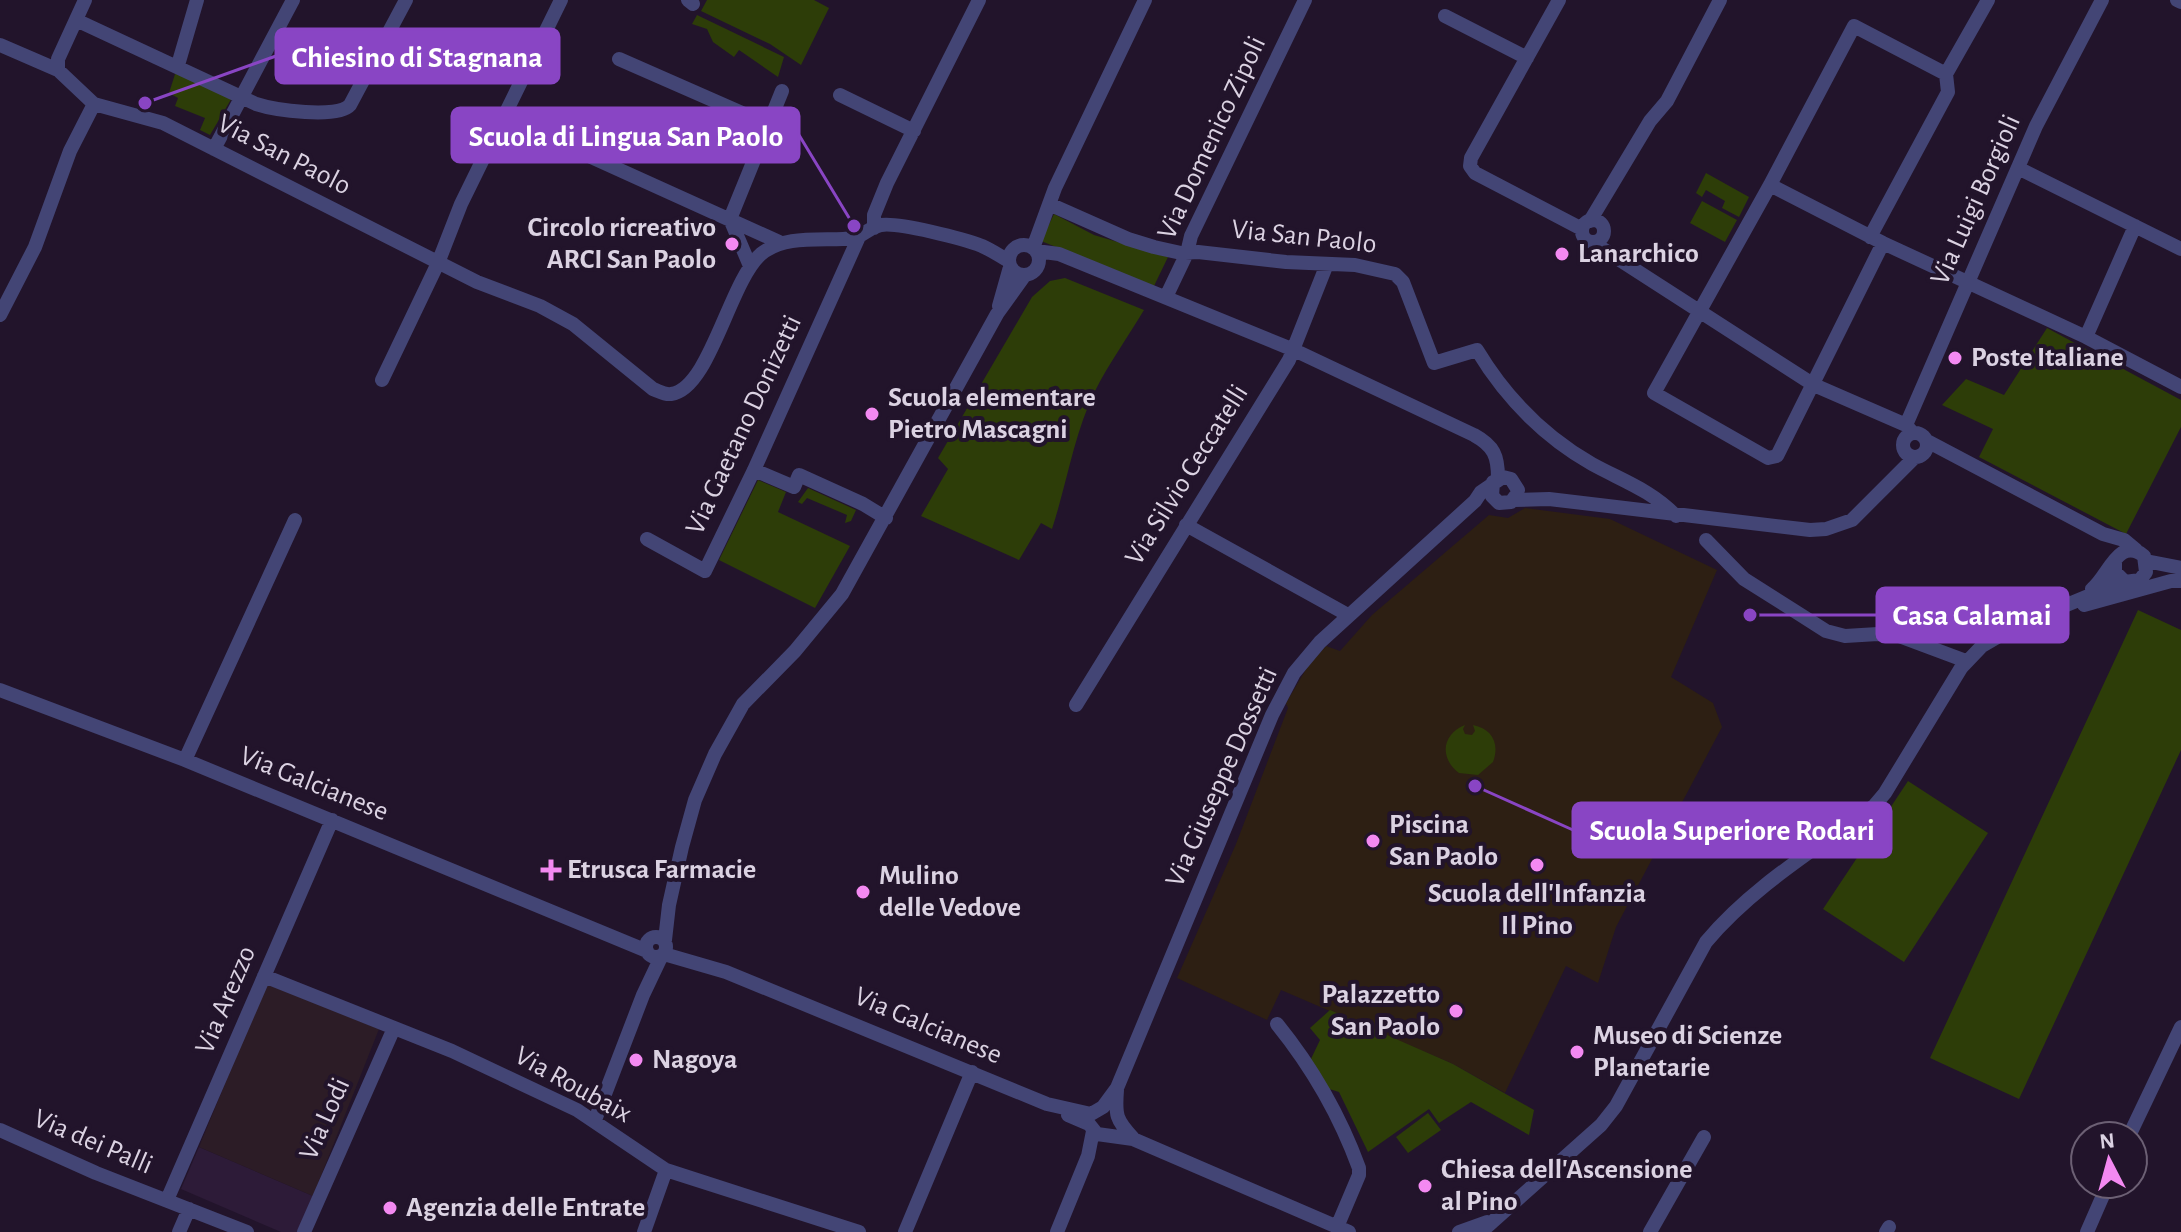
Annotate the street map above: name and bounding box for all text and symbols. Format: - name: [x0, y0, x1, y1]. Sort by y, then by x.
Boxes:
- callout: Chiesino di Stagnana: [276, 29, 559, 83]
- street label: Via Domenico Zipoli: [1153, 32, 1271, 244]
- text: Chiesino di Stagnana: [291, 43, 543, 73]
- callout: Scuola di Lingua San Paolo: [452, 108, 799, 162]
- street label: Via San Paolo: [213, 109, 355, 201]
- street label: Via Luigi Borgioli: [1926, 111, 2026, 289]
- text: Scuola di Lingua San Paolo: [469, 122, 783, 152]
- place label: Circolo ricreativo ARCI San Paolo: [528, 214, 716, 274]
- street label: Via San Paolo: [1230, 215, 1378, 259]
- marker: Circolo ricreativo ARCI San Paolo: [723, 235, 741, 253]
- place label: Lanarchico: [1578, 240, 1699, 268]
- marker: Lanarchico: [1553, 245, 1571, 263]
- street label: Via Gaetano Donizetti: [681, 311, 807, 539]
- place label: Poste Italiane: [1971, 344, 2124, 372]
- marker: Poste Italiane: [1946, 349, 1964, 367]
- street label: Via Silvio Ceccatelli: [1120, 380, 1254, 570]
- place label: Scuola elementare Pietro Mascagni: [888, 384, 1096, 444]
- marker: Scuola elementare Pietro Mascagni: [863, 405, 881, 423]
- callout: Casa Calamai: [1877, 588, 2068, 642]
- text: Casa Calamai: [1893, 601, 2051, 631]
- street label: Via Giuseppe Dossetti: [1161, 663, 1283, 891]
- street label: Via Galcianese: [236, 742, 392, 826]
- callout: Scuola Superiore Rodari: [1573, 803, 1891, 857]
- place label: Piscina San Paolo: [1389, 811, 1498, 871]
- text: Scuola Superiore Rodari: [1589, 816, 1875, 846]
- marker: Piscina San Paolo: [1364, 832, 1382, 850]
- place label: Etrusca Farmacie: [567, 856, 756, 884]
- marker: Scuola dell'Infanzia Il Pino: [1528, 856, 1546, 874]
- marker: Etrusca Farmacie: [542, 861, 560, 879]
- place label: Mulino delle Vedove: [879, 862, 1021, 922]
- place label: Scuola dell'Infanzia Il Pino: [1428, 880, 1646, 940]
- marker: Mulino delle Vedove: [854, 883, 872, 901]
- street label: Via Arezzo: [191, 942, 261, 1058]
- place label: Palazzetto San Paolo: [1322, 981, 1440, 1041]
- street label: Via Galcianese: [850, 982, 1006, 1070]
- marker: Palazzetto San Paolo: [1447, 1002, 1465, 1020]
- place label: Museo di Scienze Planetarie: [1593, 1022, 1782, 1082]
- street label: Via Roubaix: [510, 1041, 636, 1129]
- marker: Museo di Scienze Planetarie: [1568, 1043, 1586, 1061]
- place label: Nagoya: [652, 1046, 738, 1074]
- marker: Nagoya: [627, 1051, 645, 1069]
- street label: Via Lodi: [295, 1074, 355, 1164]
- street label: Via dei Palli: [29, 1104, 157, 1180]
- north arrow: [2069, 1120, 2149, 1200]
- text: N: [2098, 1129, 2116, 1153]
- place label: Chiesa dell'Ascensione al Pino: [1441, 1156, 1692, 1216]
- marker: Chiesa dell'Ascensione al Pino: [1416, 1177, 1434, 1195]
- place label: Agenzia delle Entrate: [406, 1194, 645, 1222]
- marker: Agenzia delle Entrate: [381, 1199, 399, 1217]

